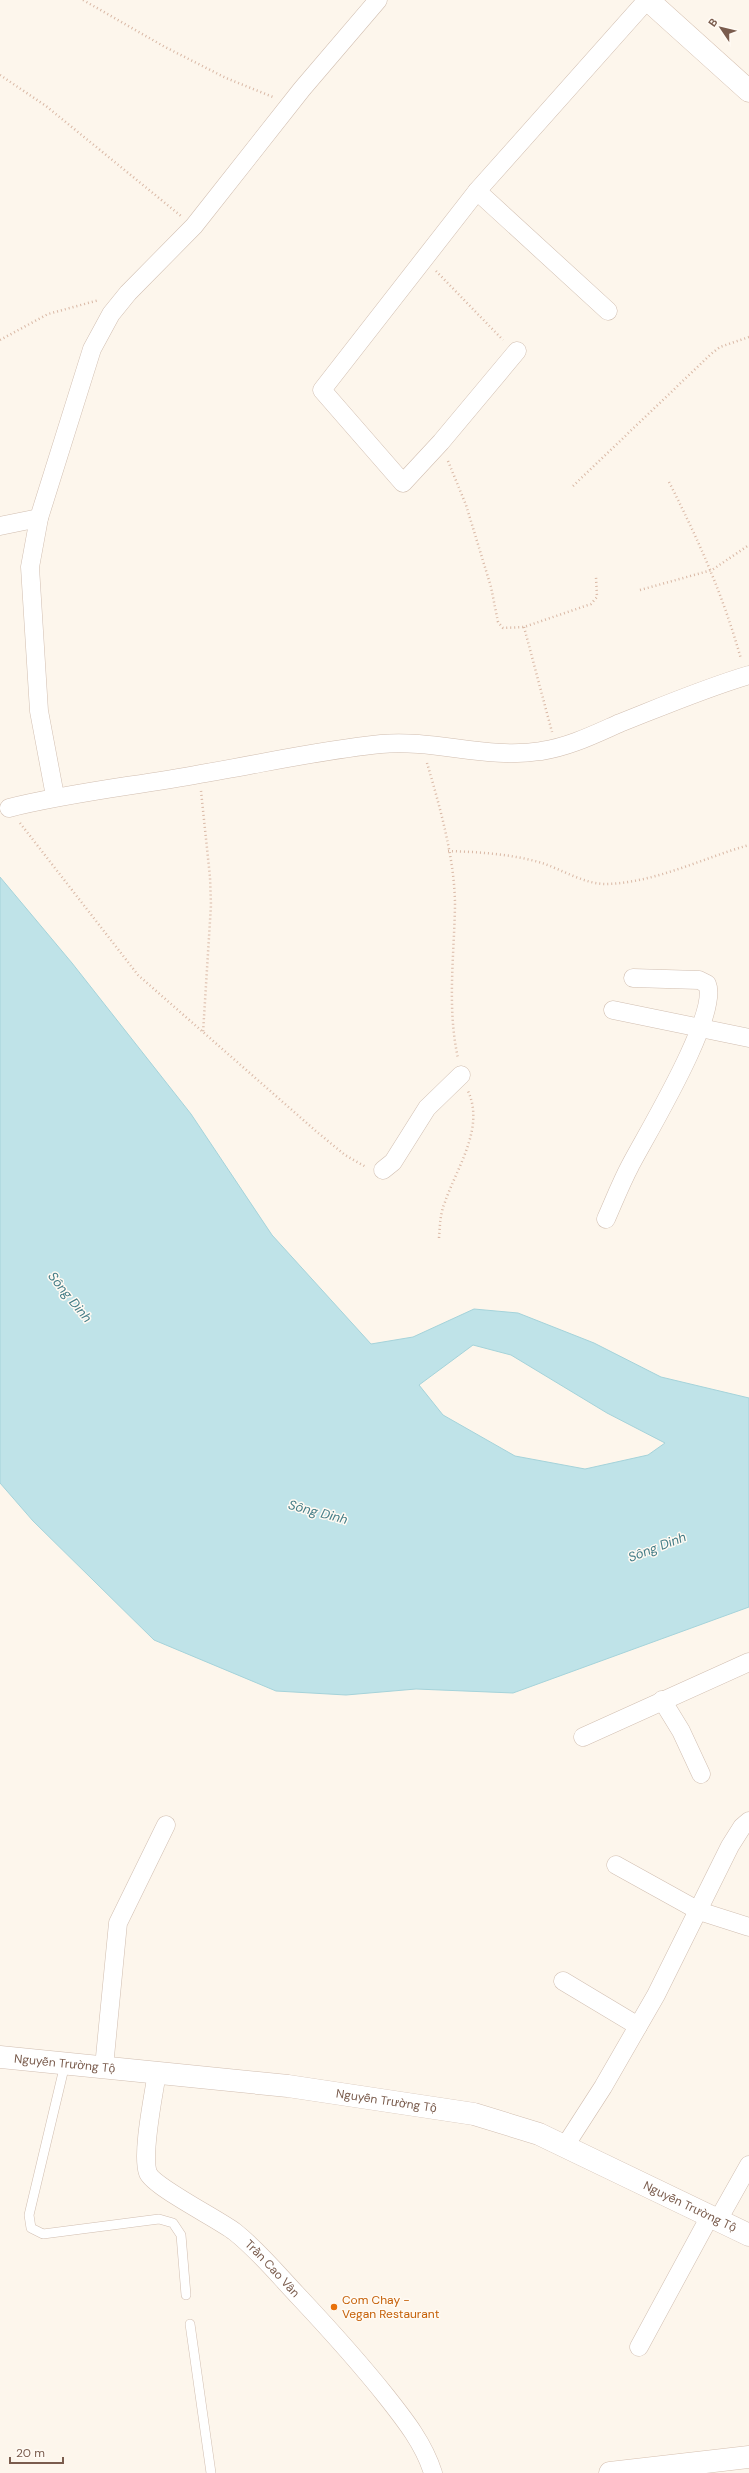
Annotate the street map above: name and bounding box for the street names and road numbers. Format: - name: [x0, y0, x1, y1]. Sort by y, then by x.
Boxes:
- street label: Nguyễn Trường Tộ: [13, 2050, 116, 2077]
- street label: Nguyễn Trường Tộ: [335, 2085, 438, 2116]
- street label: Nguyễn Trường Tộ: [641, 2177, 739, 2236]
- street label: Trần Cao Vân: [242, 2236, 303, 2301]

